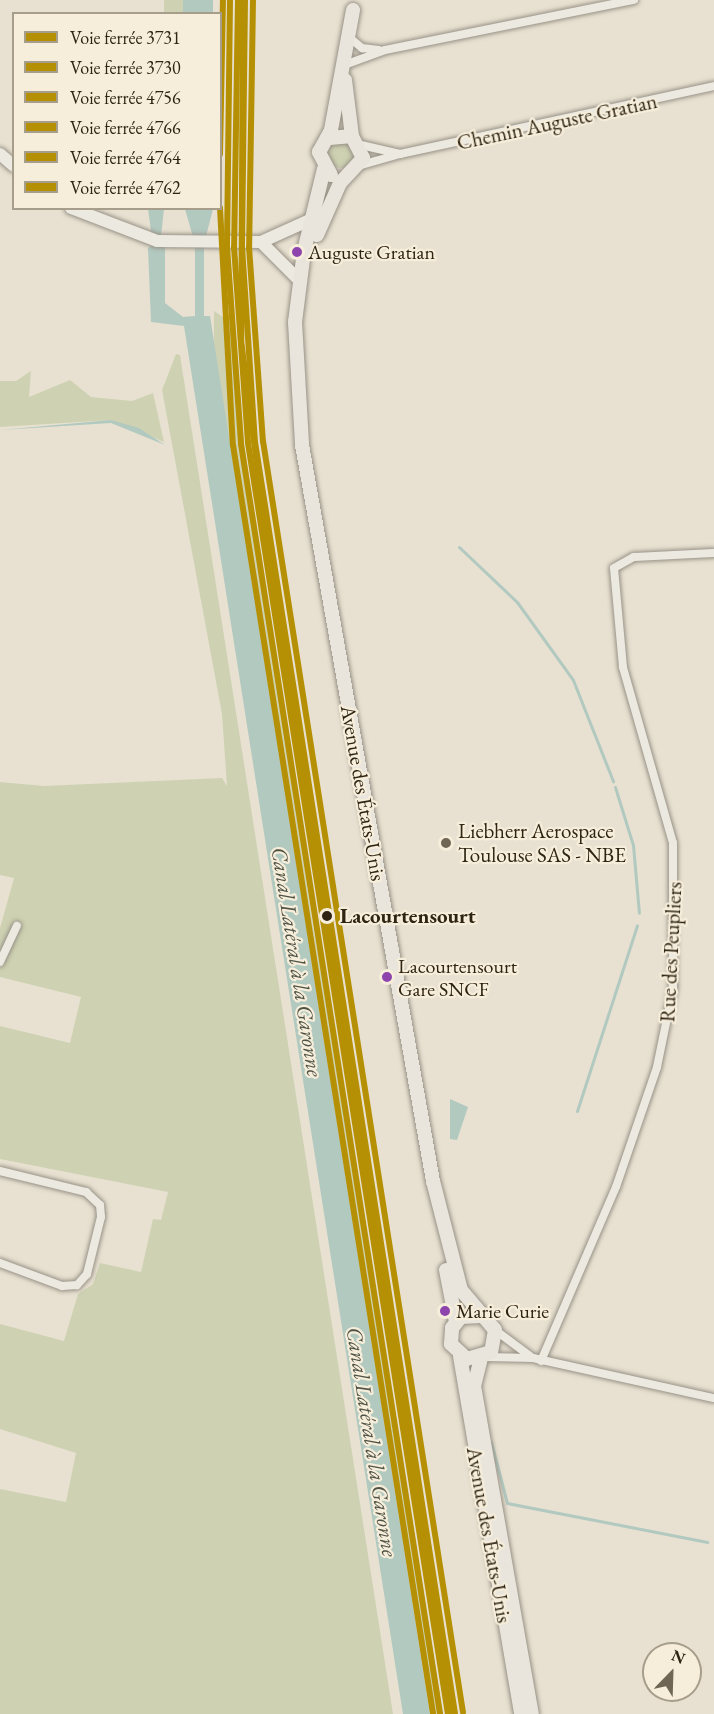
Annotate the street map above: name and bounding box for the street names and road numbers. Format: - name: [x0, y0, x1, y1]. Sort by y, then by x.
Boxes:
- street label: Chemin Auguste Gratian: [455, 88, 659, 156]
- street label: Avenue des États-Unis: [335, 703, 391, 883]
- street label: Rue des Peupliers: [655, 881, 687, 1023]
- street label: Avenue des États-Unis: [461, 1445, 517, 1625]

